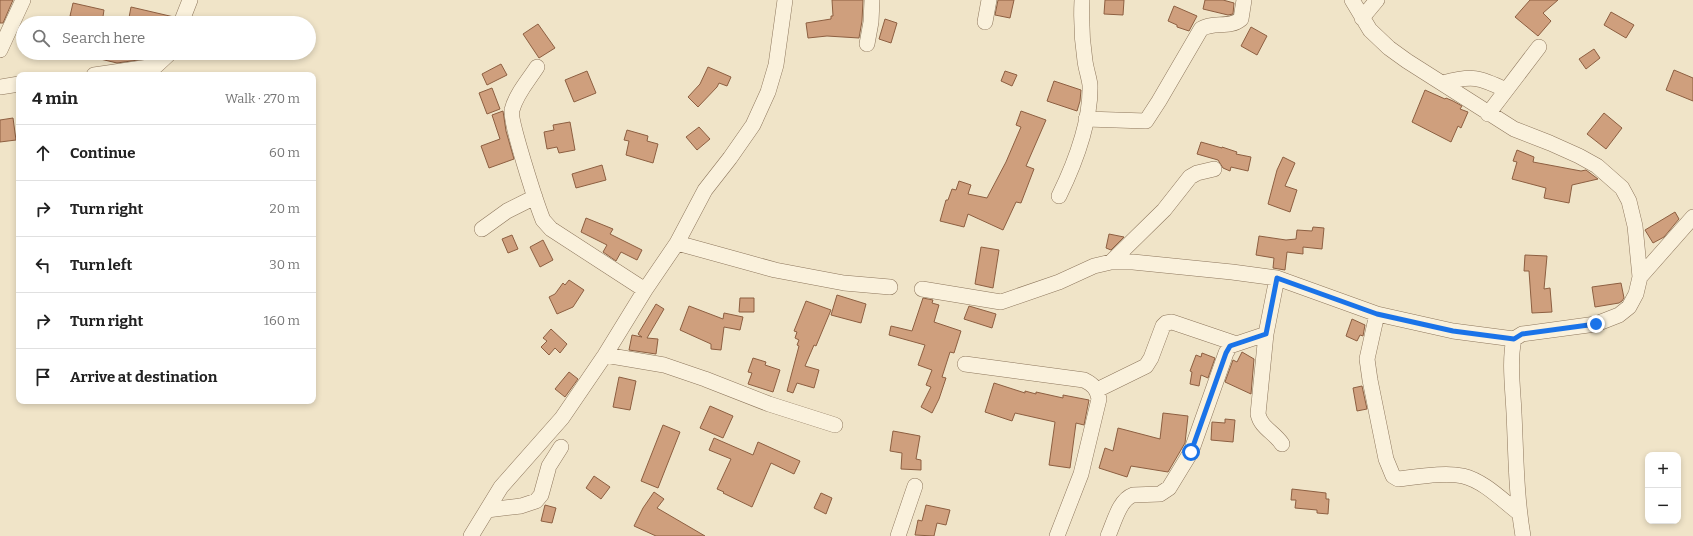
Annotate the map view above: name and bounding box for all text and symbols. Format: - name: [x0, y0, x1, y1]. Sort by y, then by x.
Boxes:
- search box: [16, 16, 316, 60]
- icon: search: [30, 27, 52, 49]
- text: Search here: [62, 29, 145, 47]
- text: 4 min: [32, 88, 78, 109]
- text: Walk · 270 m: [225, 91, 300, 106]
- icon: ahead: [32, 142, 54, 164]
- text: Continue: [70, 144, 136, 162]
- text: 60 m: [269, 145, 300, 160]
- icon: right: [32, 198, 54, 220]
- text: Turn right: [70, 200, 143, 218]
- text: 20 m: [270, 201, 300, 216]
- icon: left: [32, 254, 54, 276]
- text: Turn left: [70, 256, 132, 274]
- text: 30 m: [269, 257, 300, 272]
- icon: right: [32, 310, 54, 332]
- text: Turn right: [70, 312, 143, 330]
- text: 160 m: [264, 313, 300, 328]
- route end: [1587, 315, 1605, 333]
- icon: arrive: [32, 366, 54, 388]
- text: Arrive at destination: [70, 368, 217, 386]
- route start: [1182, 443, 1200, 461]
- map controls: [1645, 452, 1681, 524]
- button: +: [1645, 452, 1681, 488]
- button: −: [1645, 488, 1681, 524]

